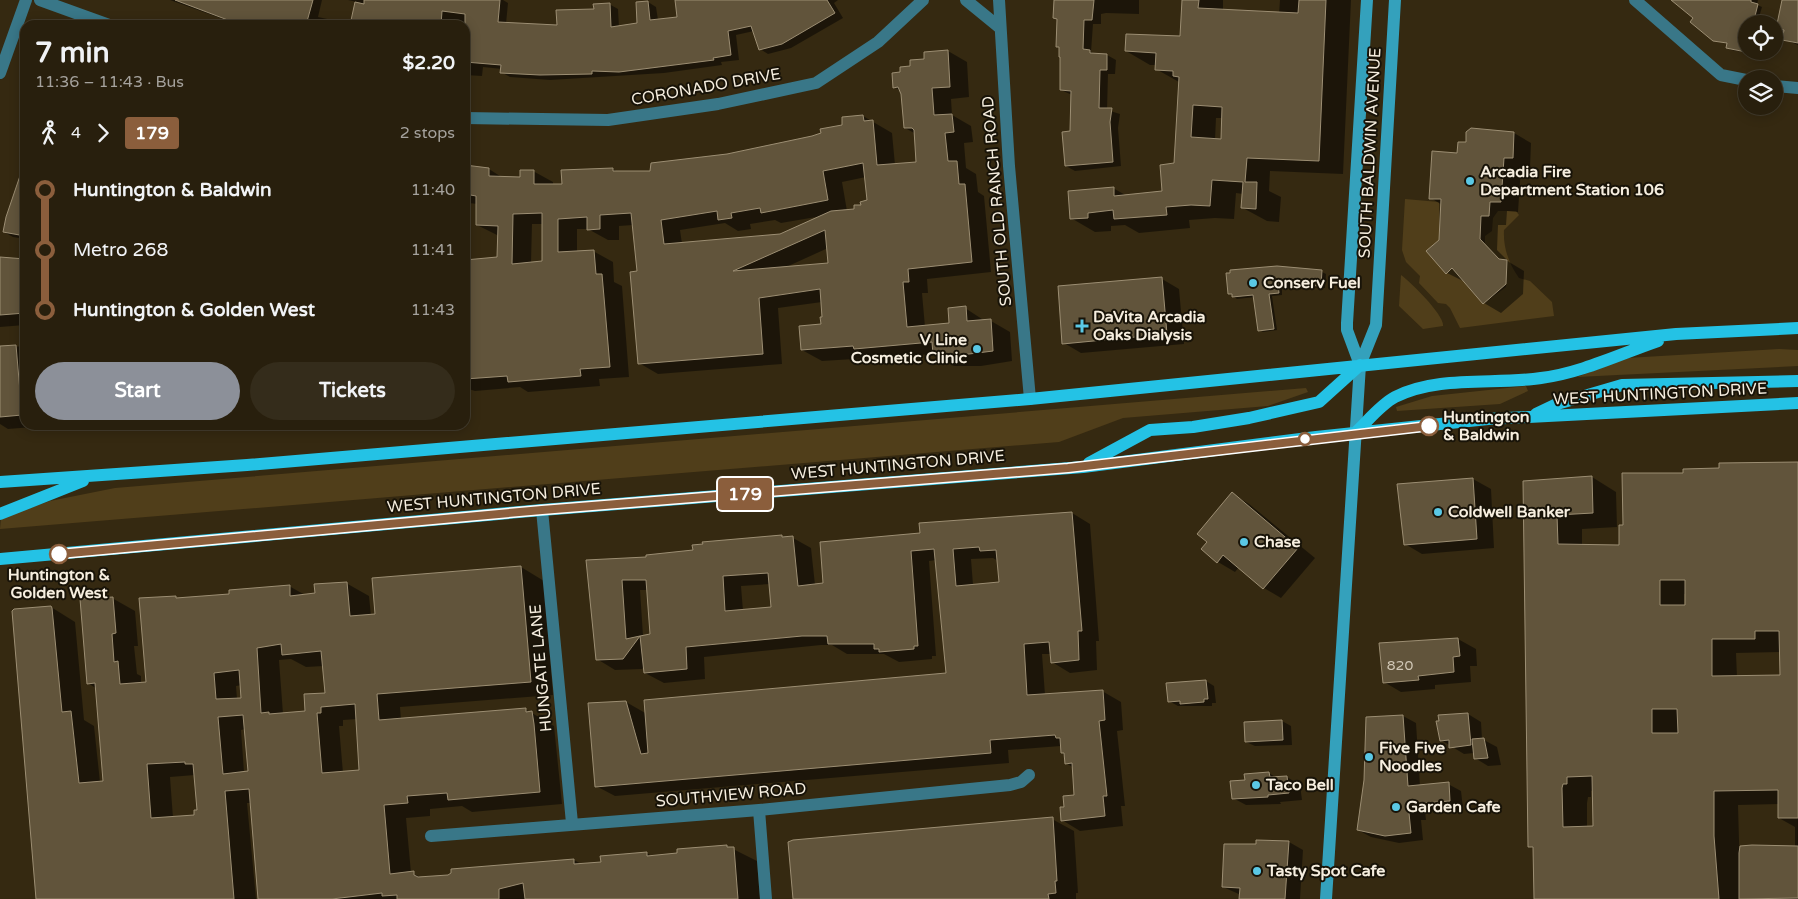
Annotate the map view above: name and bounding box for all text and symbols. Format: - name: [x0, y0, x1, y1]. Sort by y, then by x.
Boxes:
- map controls: [1738, 15, 1783, 115]
- button: locate: [1738, 15, 1783, 60]
- text: 7 min: [35, 36, 110, 70]
- street label: SOUTH BALDWIN AVENUE: [1355, 47, 1385, 259]
- text: $2.20: [403, 52, 455, 74]
- street label: CORONADO DRIVE: [630, 64, 782, 110]
- button: layers: [1738, 70, 1783, 115]
- text: 11:36 – 11:43 · Bus: [35, 72, 184, 92]
- street label: SOUTH OLD RANCH ROAD: [978, 95, 1016, 307]
- icon: walk: [35, 119, 63, 147]
- icon: forward: [89, 119, 117, 147]
- text: 179: [135, 122, 169, 144]
- text: 4: [71, 123, 81, 143]
- text: 2 stops: [400, 123, 455, 143]
- place label: Arcadia Fire Department Station 106: [1480, 162, 1664, 200]
- marker: Arcadia Fire Department Station 106: [1464, 175, 1476, 187]
- text: Huntington & Baldwin: [73, 179, 272, 201]
- text: 11:40: [411, 180, 455, 200]
- text: Metro 268: [73, 239, 168, 261]
- text: 11:41: [411, 240, 455, 260]
- place label: Conserv Fuel: [1263, 273, 1361, 293]
- marker: Conserv Fuel: [1247, 277, 1259, 289]
- text: Huntington & Golden West: [73, 299, 315, 321]
- text: 11:43: [411, 300, 455, 320]
- place label: DaVita Arcadia Oaks Dialysis: [1093, 307, 1206, 345]
- marker: DaVita Arcadia Oaks Dialysis: [1075, 319, 1089, 333]
- place label: V Line Cosmetic Clinic: [851, 330, 967, 368]
- marker: V Line Cosmetic Clinic: [971, 343, 983, 355]
- button: Start: [35, 362, 240, 420]
- button: Tickets: [250, 362, 455, 420]
- street label: WEST HUNTINGTON DRIVE: [1552, 378, 1768, 410]
- place label: Huntington & Baldwin: [1443, 407, 1530, 445]
- marker: Huntington & Baldwin: [1419, 416, 1439, 436]
- unlabelled marker: [1298, 432, 1312, 446]
- street label: WEST HUNTINGTON DRIVE: [790, 446, 1006, 484]
- line badge: 179: [716, 478, 774, 510]
- street label: WEST HUNTINGTON DRIVE: [386, 479, 602, 517]
- text: 179: [728, 483, 762, 505]
- place label: Coldwell Banker: [1448, 502, 1571, 522]
- marker: Coldwell Banker: [1432, 506, 1444, 518]
- place label: Chase: [1254, 532, 1301, 552]
- marker: Chase: [1238, 536, 1250, 548]
- marker: Huntington & Golden West: [49, 544, 69, 564]
- place label: Huntington & Golden West: [8, 565, 110, 603]
- street label: HUNGATE LANE: [525, 603, 557, 733]
- house number: 820: [1387, 657, 1413, 674]
- place label: Five Five Noodles: [1379, 738, 1445, 776]
- marker: Five Five Noodles: [1363, 751, 1375, 763]
- place label: Taco Bell: [1265, 775, 1334, 795]
- street label: SOUTHVIEW ROAD: [655, 778, 807, 812]
- marker: Taco Bell: [1250, 779, 1262, 791]
- place label: Garden Cafe: [1406, 797, 1501, 817]
- marker: Garden Cafe: [1390, 801, 1402, 813]
- place label: Tasty Spot Cafe: [1266, 861, 1385, 881]
- marker: Tasty Spot Cafe: [1251, 865, 1263, 877]

